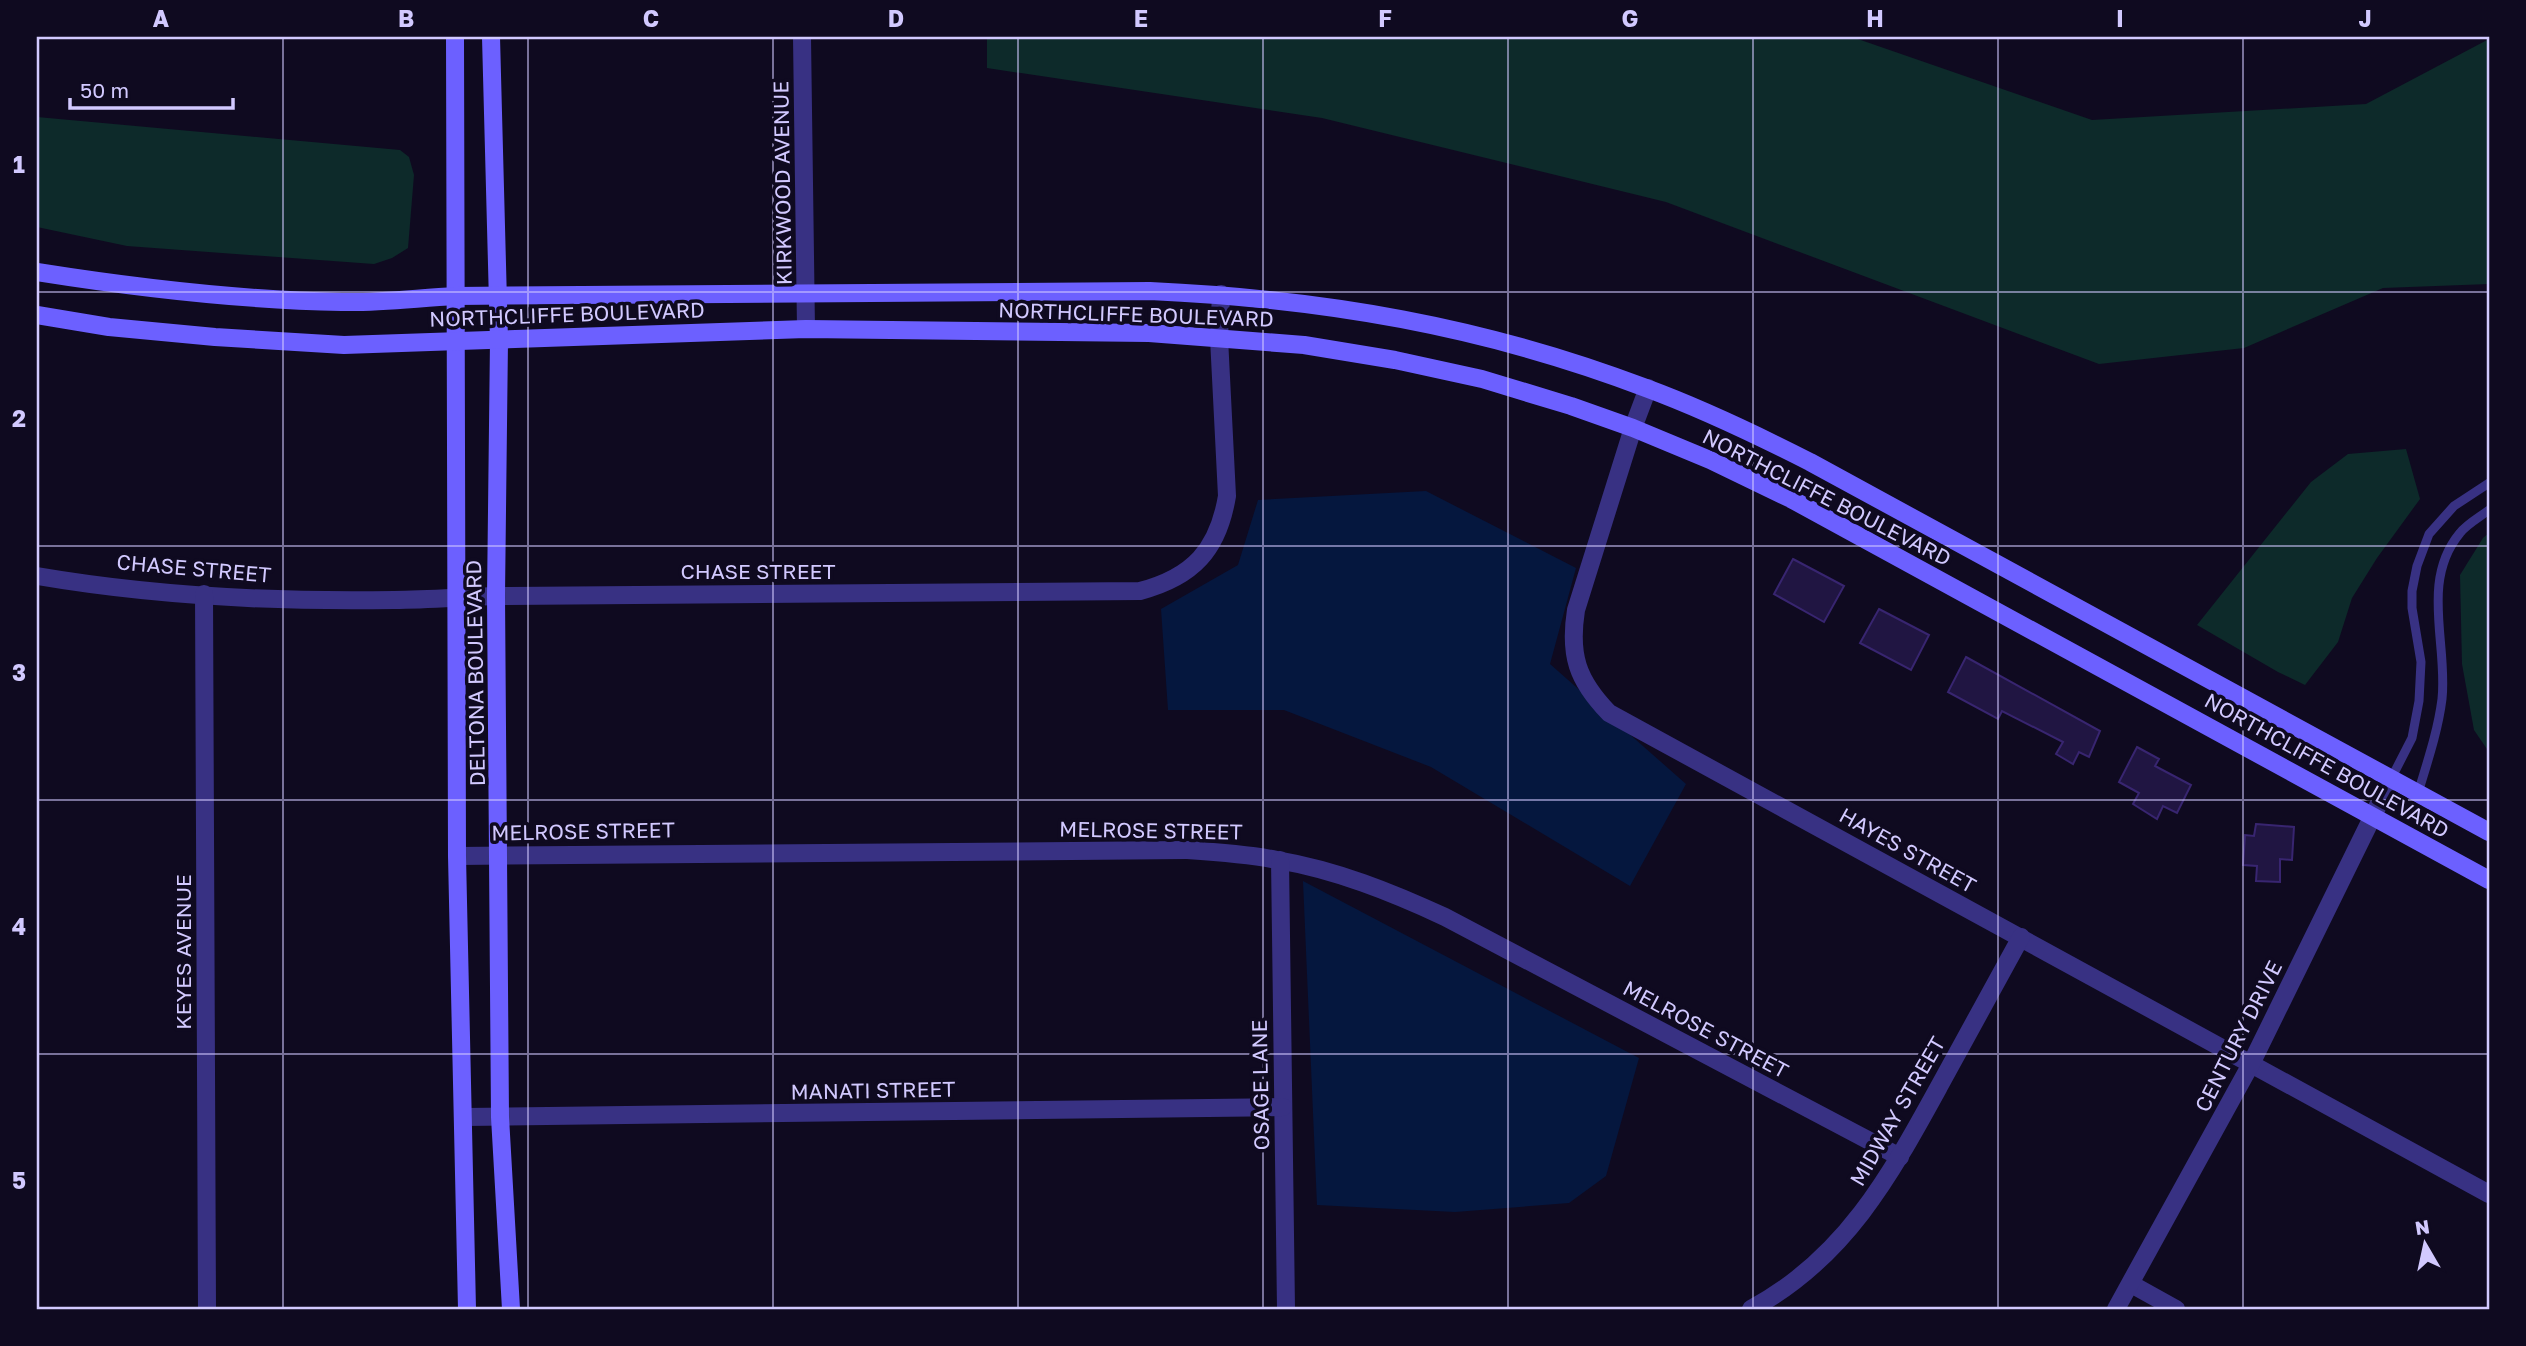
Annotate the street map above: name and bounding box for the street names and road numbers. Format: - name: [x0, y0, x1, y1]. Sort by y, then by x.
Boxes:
- street label: KIRKWOOD AVENUE: [767, 81, 797, 285]
- street label: NORTHCLIFFE BOULEVARD: [429, 296, 705, 332]
- street label: NORTHCLIFFE BOULEVARD: [998, 296, 1274, 332]
- street label: NORTHCLIFFE BOULEVARD: [1698, 423, 1956, 571]
- street label: CHASE STREET: [116, 548, 272, 588]
- street label: CHASE STREET: [681, 558, 835, 584]
- street label: DELTONA BOULEVARD: [460, 560, 490, 786]
- street label: NORTHCLIFFE BOULEVARD: [2200, 687, 2454, 843]
- street label: HAYES STREET: [1835, 802, 1981, 898]
- street label: MELROSE STREET: [1059, 815, 1243, 845]
- street label: MELROSE STREET: [491, 816, 675, 846]
- street label: KEYES AVENUE: [170, 874, 196, 1030]
- street label: CENTURY DRIVE: [2189, 956, 2287, 1116]
- street label: MELROSE STREET: [1619, 974, 1793, 1084]
- street label: OSAGE LANE: [1246, 1019, 1274, 1151]
- street label: MIDWAY STREET: [1844, 1032, 1950, 1190]
- street label: MANATI STREET: [790, 1076, 956, 1104]

